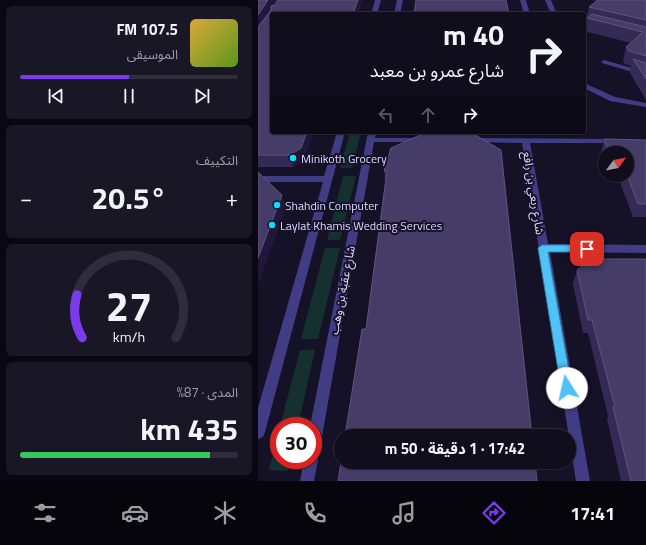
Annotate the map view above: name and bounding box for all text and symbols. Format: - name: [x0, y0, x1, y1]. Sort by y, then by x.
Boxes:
- text: 40 m: [443, 13, 504, 56]
- text: 107.5 FM: [116, 18, 178, 41]
- icon: right: [518, 28, 570, 80]
- text: الموسيقى: [127, 44, 178, 64]
- text: شارع عمرو بن معبد: [370, 57, 504, 84]
- icon: previous: [45, 85, 67, 107]
- icon: pause: [118, 85, 140, 107]
- icon: next: [191, 85, 213, 107]
- icon: left: [375, 104, 397, 126]
- icon: ahead: [417, 104, 439, 126]
- icon: right: [459, 104, 481, 126]
- north arrow: [598, 146, 634, 182]
- map controls: [598, 146, 634, 182]
- place label: Minikoth Grocery: [301, 149, 387, 168]
- text: التكييف: [196, 150, 238, 170]
- street label: شارع ربعي بن رافع: [517, 150, 550, 236]
- marker: Minikoth Grocery: [288, 153, 298, 163]
- text: 20.5°: [92, 175, 166, 221]
- text: −: [20, 181, 32, 215]
- text: +: [226, 181, 238, 215]
- place label: Shahdin Computer: [285, 196, 378, 215]
- marker: Shahdin Computer: [272, 200, 282, 210]
- place label: Laylat Khamis Wedding Services: [280, 216, 443, 235]
- marker: Laylat Khamis Wedding Services: [267, 220, 277, 230]
- pin: [570, 232, 604, 266]
- icon: arrive: [576, 238, 598, 260]
- street label: شارع عقبة بن وهب: [324, 244, 360, 336]
- text: 27: [106, 274, 152, 337]
- text: km/h: [113, 325, 145, 347]
- position arrow: [546, 367, 588, 409]
- text: المدى · 87%: [177, 382, 238, 402]
- text: 435 km: [140, 406, 238, 452]
- speed limit sign: 30: [270, 417, 322, 469]
- text: 17:42 · 1 دقيقة · 50 m: [385, 437, 525, 460]
- icon: filters: [31, 499, 59, 527]
- icon: car: [121, 499, 149, 527]
- icon: climate: [211, 499, 239, 527]
- icon: phone: [301, 499, 329, 527]
- icon: music: [390, 499, 418, 527]
- icon: directions: [480, 499, 508, 527]
- text: 17:41: [570, 500, 615, 527]

